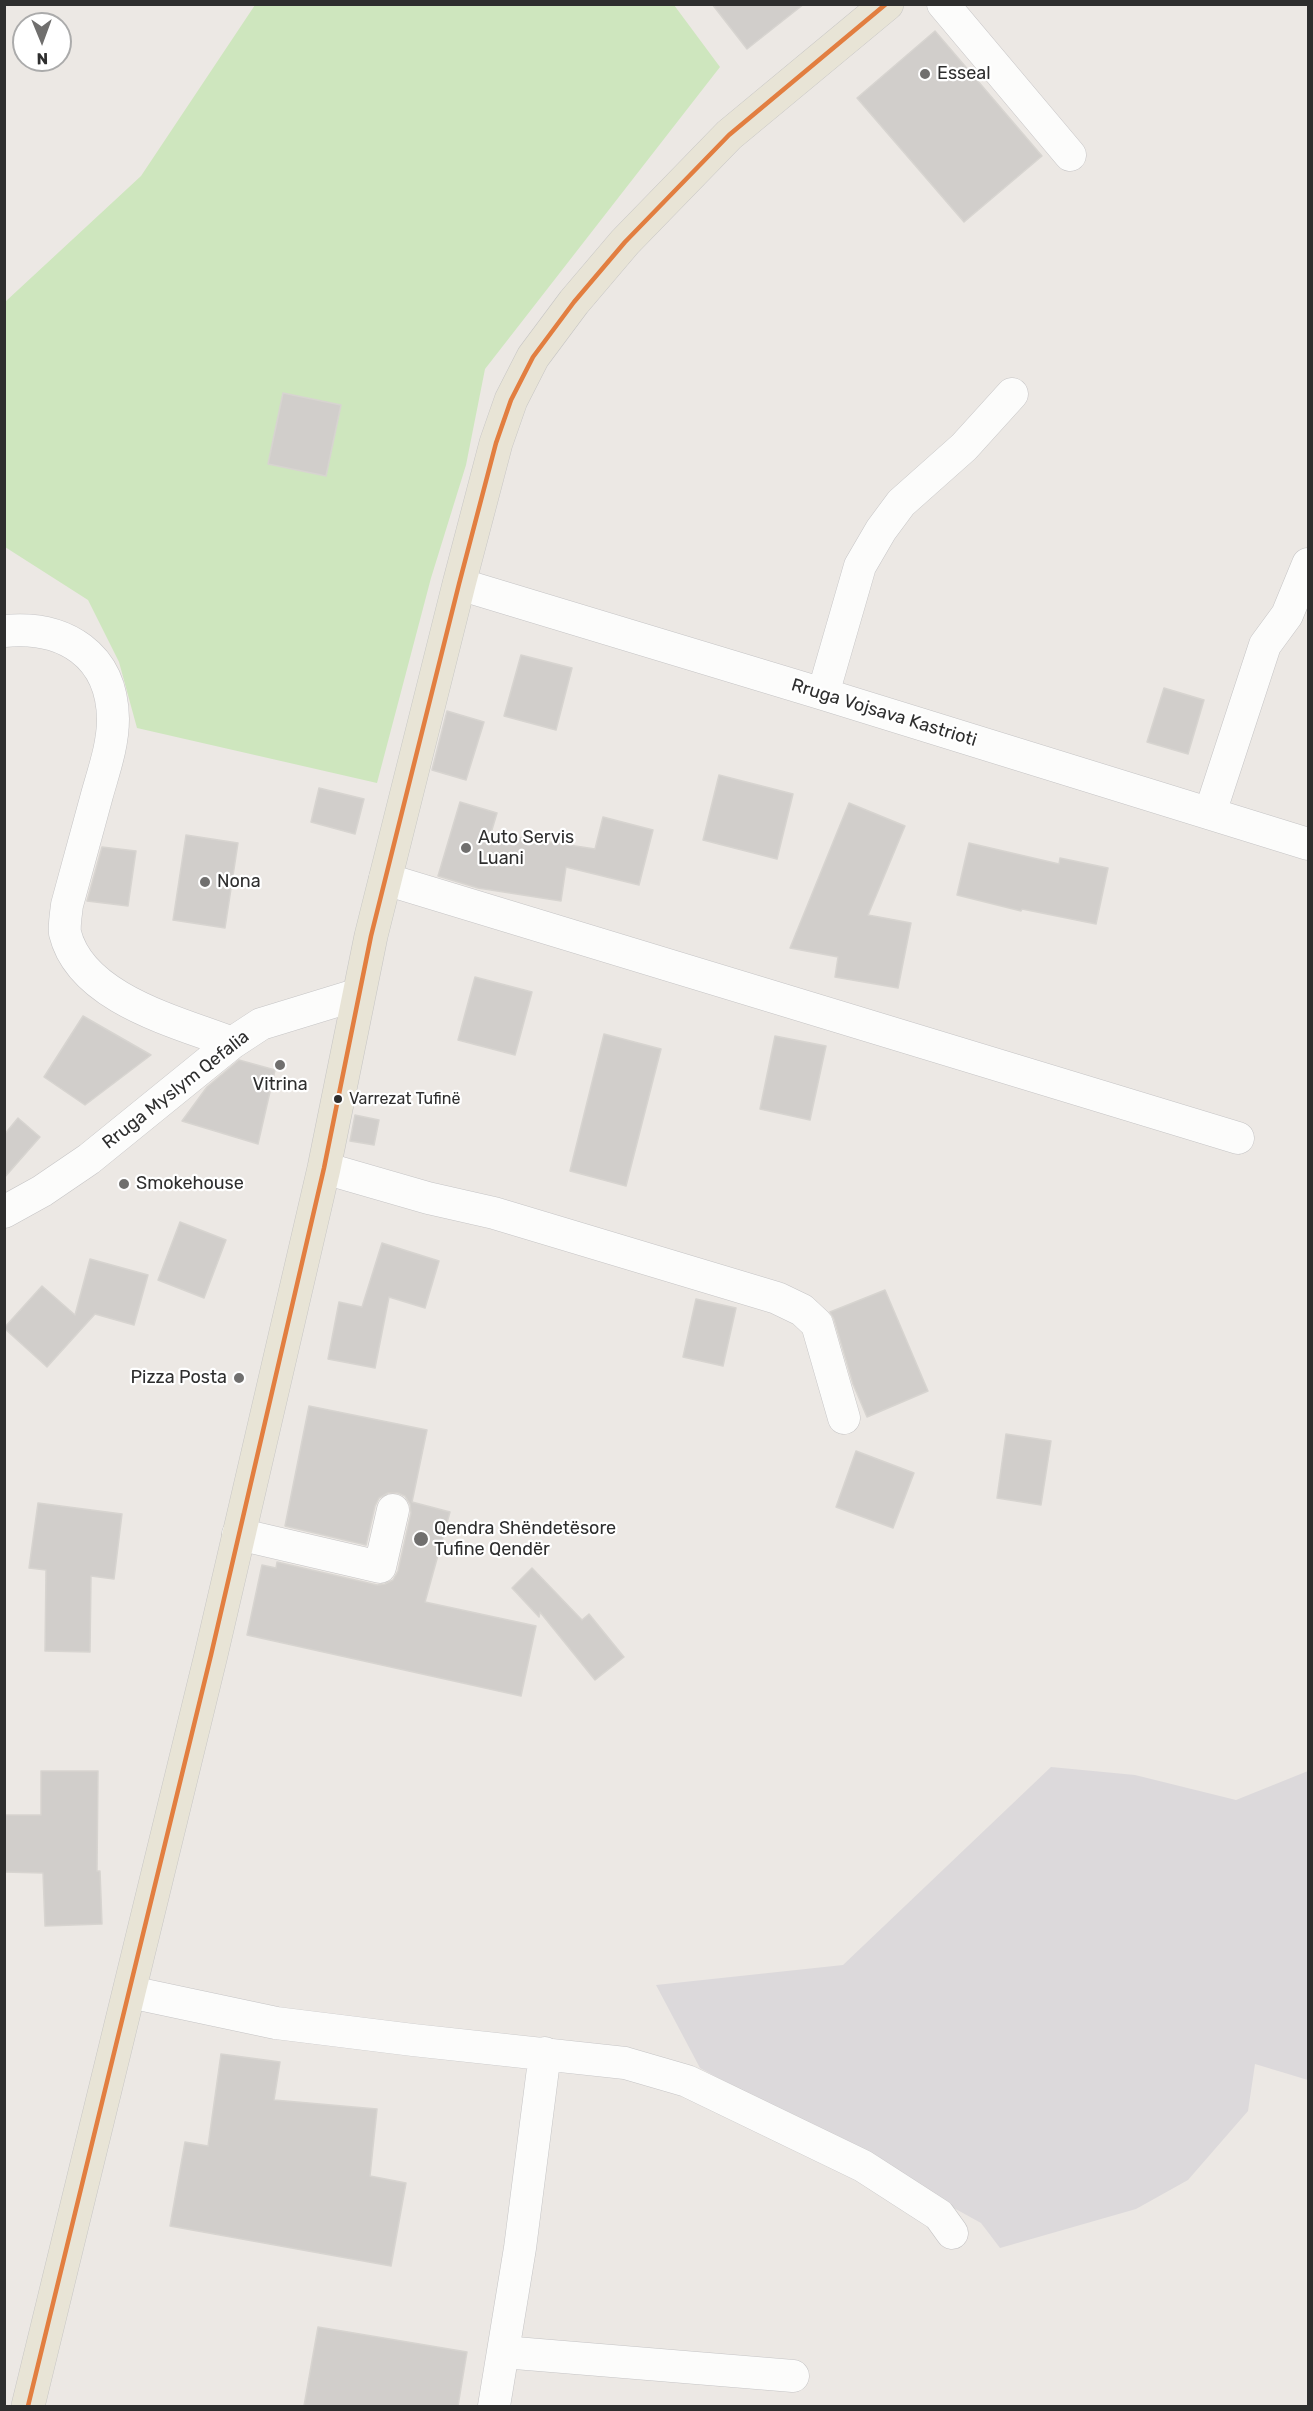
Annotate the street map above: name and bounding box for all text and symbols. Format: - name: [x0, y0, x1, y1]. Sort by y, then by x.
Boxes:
- north arrow: [12, 12, 72, 72]
- text: N: [36, 49, 48, 68]
- place label: Esseal: [937, 63, 991, 85]
- marker: Esseal: [918, 67, 932, 81]
- street label: Rruga Vojsava Kastrioti: [789, 674, 979, 752]
- place label: Auto Servis Luani: [478, 827, 574, 870]
- marker: Auto Servis Luani: [459, 841, 473, 855]
- place label: Nona: [217, 871, 261, 893]
- marker: Nona: [198, 875, 212, 889]
- street label: Rruga Myslym Qefalia: [98, 1026, 254, 1154]
- marker: Vitrina: [273, 1058, 287, 1072]
- place label: Vitrina: [252, 1074, 308, 1096]
- place label: Varrezat Tufinë: [349, 1089, 460, 1109]
- marker: Varrezat Tufinë: [332, 1093, 344, 1105]
- place label: Smokehouse: [136, 1173, 244, 1195]
- marker: Smokehouse: [117, 1177, 131, 1191]
- place label: Pizza Posta: [131, 1367, 227, 1389]
- marker: Pizza Posta: [232, 1371, 246, 1385]
- place label: Qendra Shëndetësore Tufine Qendër: [434, 1518, 616, 1561]
- marker: Qendra Shëndetësore Tufine Qendër: [412, 1530, 430, 1548]

